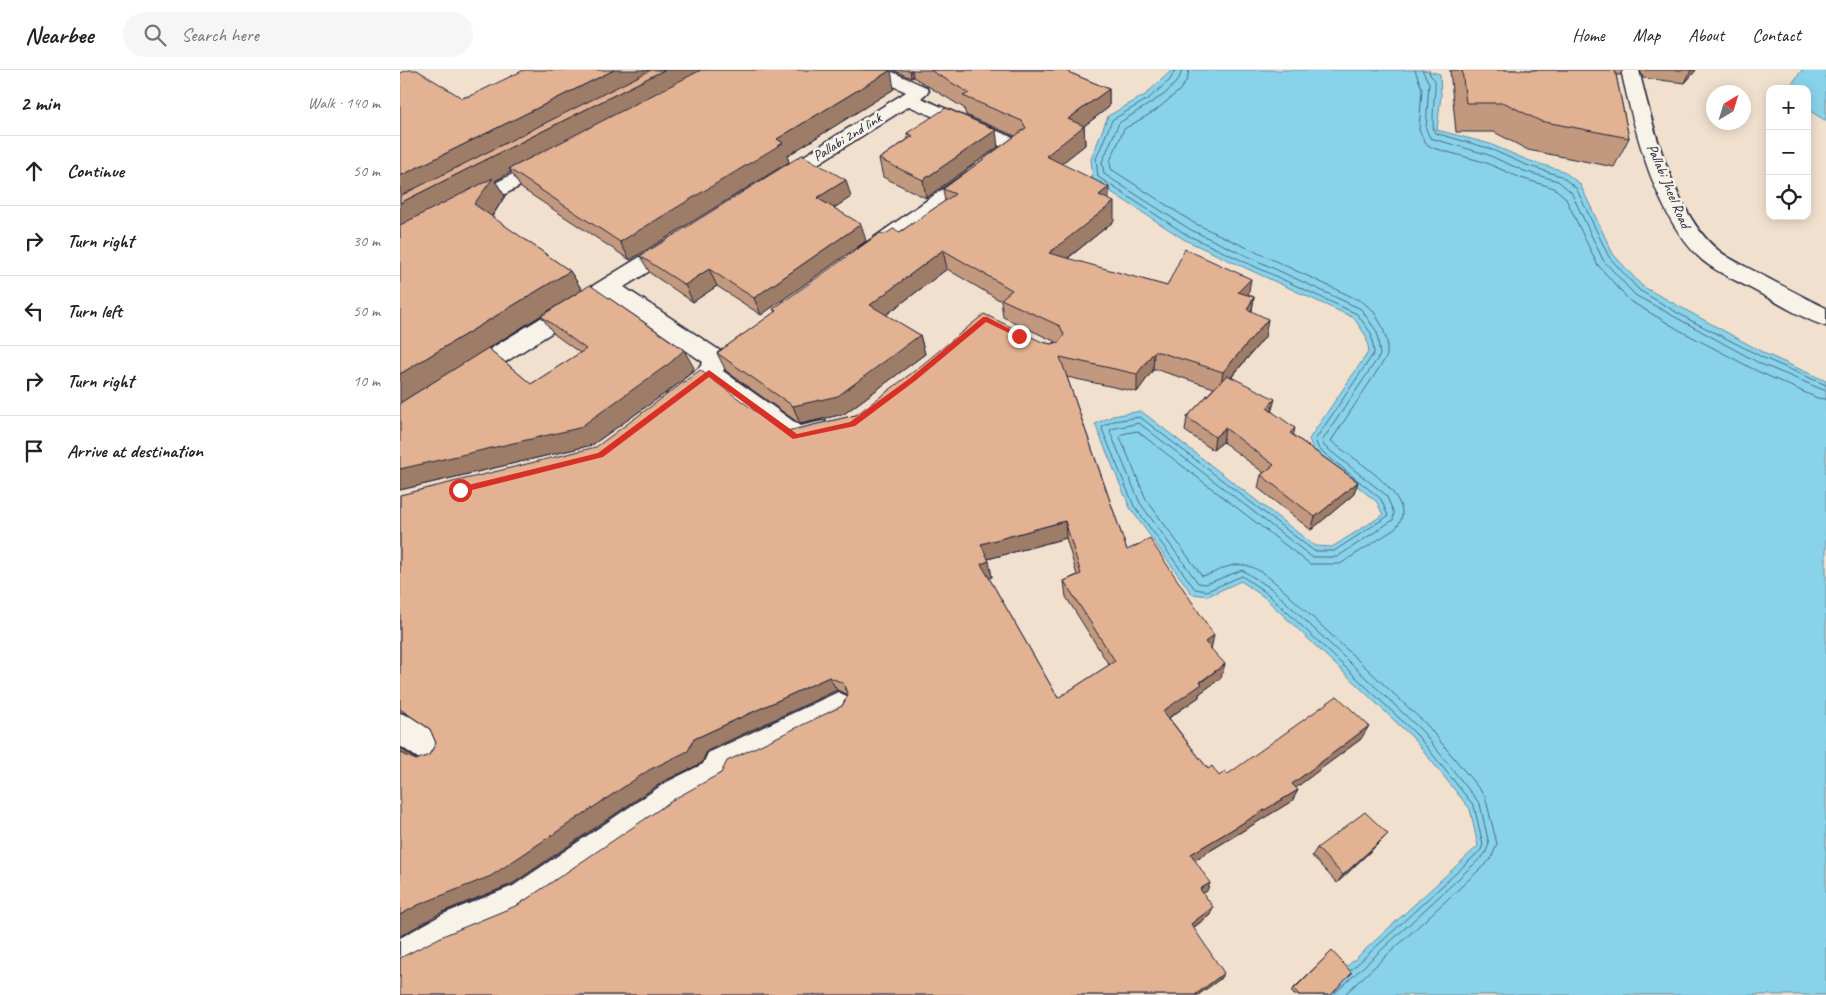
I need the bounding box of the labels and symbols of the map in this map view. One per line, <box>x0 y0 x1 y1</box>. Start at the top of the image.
north arrow <box>1706 85 1751 130</box>
street label: Pallabi 2nd link <box>809 108 886 166</box>
street label: Pallabi Jheel Road <box>1642 141 1696 233</box>
route end <box>1008 325 1031 348</box>
route start <box>449 479 472 502</box>

